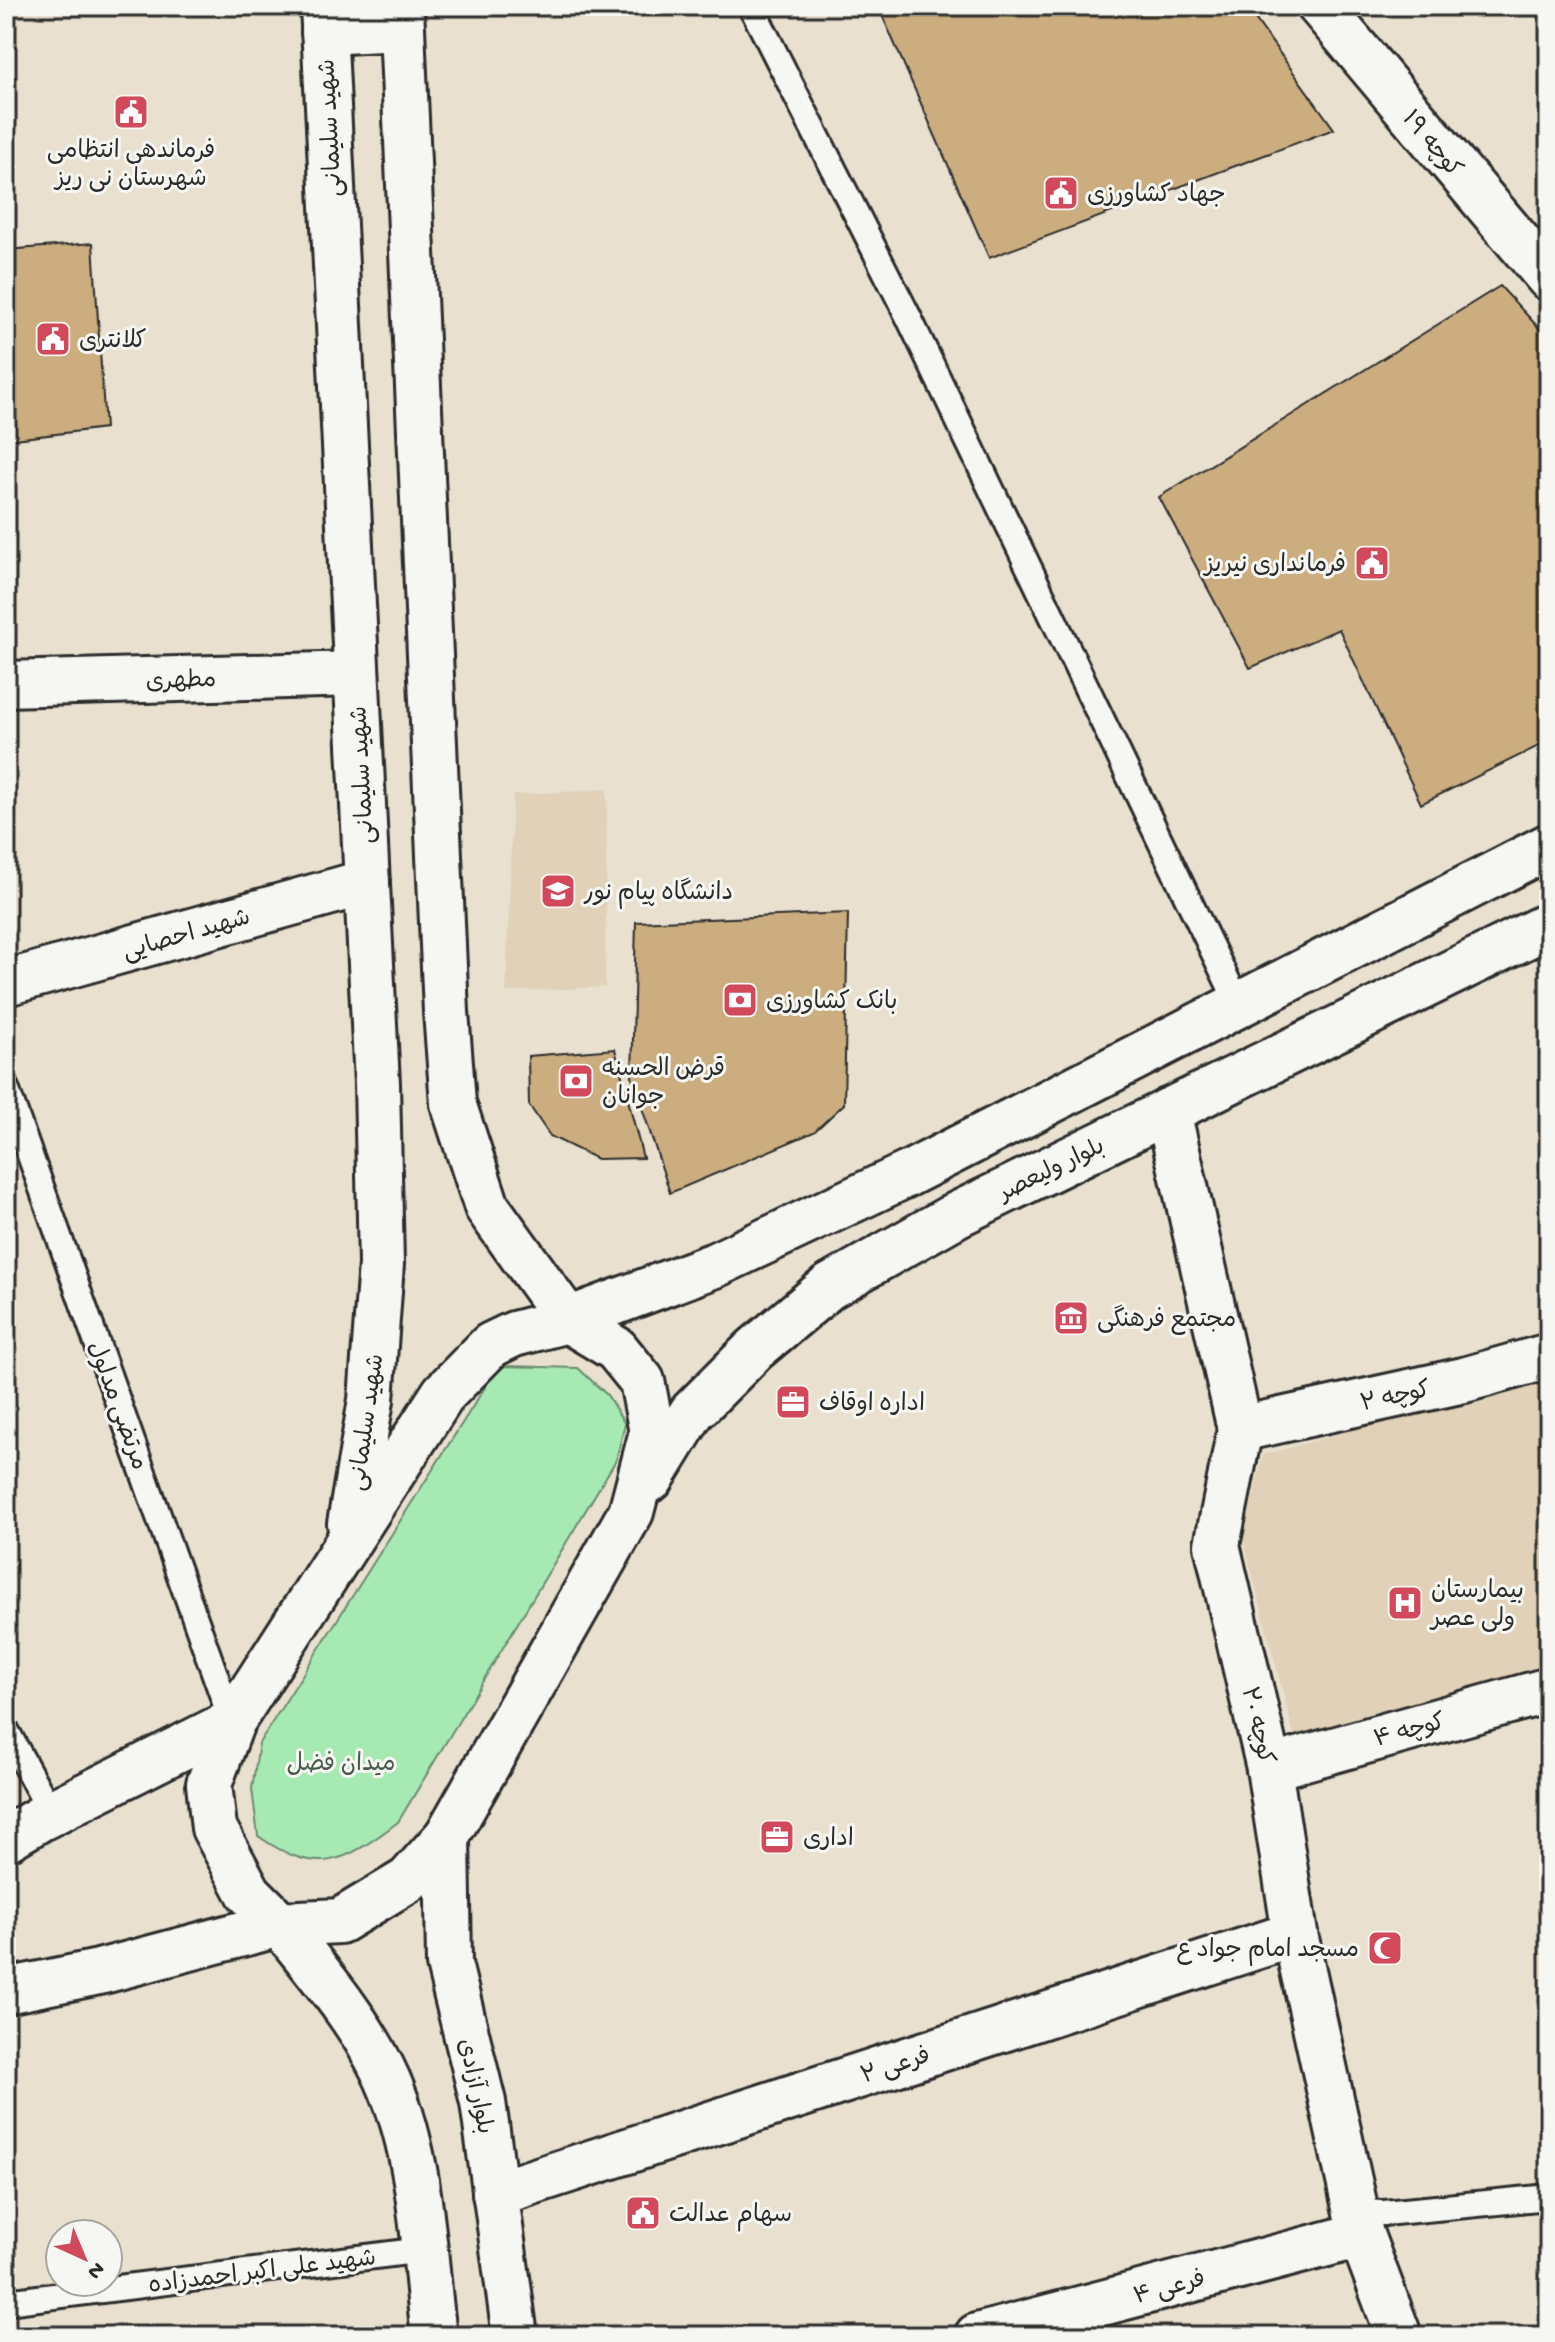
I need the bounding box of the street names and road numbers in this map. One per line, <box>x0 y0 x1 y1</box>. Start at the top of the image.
street label: شهید سلیمانی <box>314 58 351 198</box>
street label: کوچه ۱۹ <box>1394 106 1467 185</box>
street label: مطهری <box>145 667 217 698</box>
street label: شهید سلیمانی <box>346 705 383 845</box>
street label: شهید احصایی <box>120 904 254 968</box>
street label: بلوار ولیعصر <box>993 1133 1110 1210</box>
street label: مرتضی مدلول <box>79 1338 152 1474</box>
street label: شهید سلیمانی <box>344 1352 392 1493</box>
street label: کوچه ۲ <box>1358 1377 1433 1420</box>
street label: کوچه ۲۰ <box>1233 1684 1279 1767</box>
street label: کوچه ۴ <box>1371 1709 1449 1756</box>
street label: بلوار آزادی <box>449 2036 500 2137</box>
street label: فرعی ۲ <box>858 2042 935 2092</box>
street label: شهید علی اکبر احمدزاده <box>147 2245 378 2302</box>
street label: فرعی ۴ <box>1131 2266 1209 2313</box>

